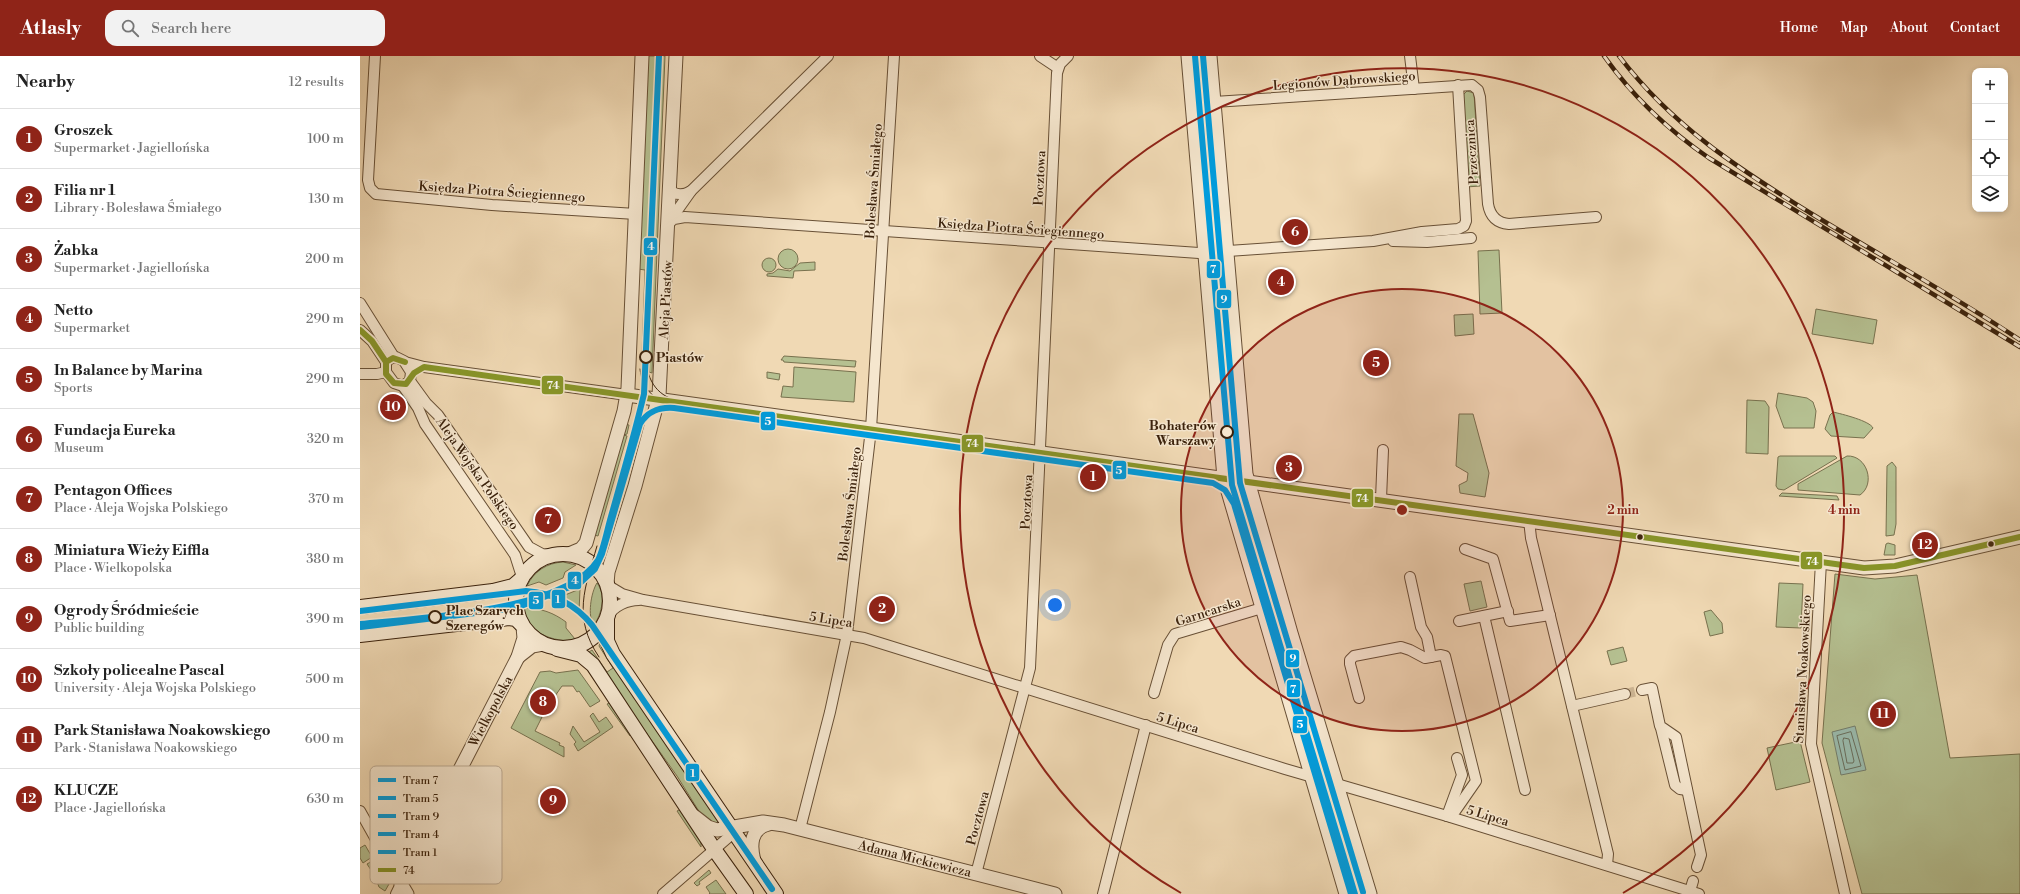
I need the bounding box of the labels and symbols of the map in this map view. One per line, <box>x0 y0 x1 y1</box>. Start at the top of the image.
street label: Legionów Dąbrowskiego <box>1272 68 1416 94</box>
street label: Przecznica <box>1462 118 1482 185</box>
street label: Bolesława Śmiałego <box>861 123 886 240</box>
street label: Pocztowa <box>1031 150 1049 206</box>
street label: Księdza Piotra Ściegiennego <box>418 177 586 206</box>
street label: Księdza Piotra Ściegiennego <box>937 214 1105 243</box>
pin: 6 <box>1282 217 1308 247</box>
line badge: 4 <box>643 237 658 256</box>
text: 4 <box>647 240 655 254</box>
street label: Aleja Piastów <box>656 259 676 341</box>
line badge: 7 <box>1206 260 1221 279</box>
text: 7 <box>1210 263 1217 277</box>
pin: 4 <box>1268 267 1294 297</box>
line badge: 9 <box>1216 289 1232 309</box>
text: 9 <box>1221 293 1228 307</box>
pin: 5 <box>1363 348 1389 378</box>
marker: Piastów <box>639 350 653 364</box>
place label: Piastów <box>656 350 704 366</box>
line badge: 74 <box>541 375 564 395</box>
text: 74 <box>546 379 560 393</box>
pin: 10 <box>380 392 406 422</box>
line badge: 5 <box>760 411 776 431</box>
street label: Aleja Wojska Polskiego <box>432 413 522 533</box>
text: 5 <box>765 415 772 429</box>
place label: Bohaterów Warszawy <box>1149 418 1217 449</box>
marker: Bohaterów Warszawy <box>1220 425 1234 439</box>
line badge: 74 <box>961 434 984 453</box>
text: 74 <box>965 437 979 451</box>
street label: Bolesława Śmiałego <box>834 446 865 563</box>
pin: 3 <box>1276 453 1302 483</box>
line badge: 5 <box>1112 460 1127 480</box>
pin: 1 <box>1080 462 1106 492</box>
text: 5 <box>1116 464 1123 478</box>
street label: Pocztowa <box>1018 474 1036 530</box>
line badge: 74 <box>1351 488 1374 508</box>
text: 74 <box>1355 492 1369 506</box>
centre of rings <box>1395 503 1409 517</box>
text: 2 min <box>1607 503 1639 518</box>
text: 4 min <box>1828 503 1861 518</box>
pin: 7 <box>535 505 561 535</box>
pin: 12 <box>1912 530 1938 560</box>
unlabelled marker <box>1635 532 1645 542</box>
unlabelled marker <box>1986 539 1996 549</box>
line badge: 74 <box>1800 551 1823 570</box>
text: 74 <box>1805 555 1819 569</box>
line badge: 4 <box>567 571 582 590</box>
text: 4 <box>571 574 579 588</box>
line badge: 1 <box>551 589 566 609</box>
line badge: 5 <box>528 591 544 610</box>
text: 1 <box>555 593 561 607</box>
text: 5 <box>533 594 540 608</box>
pin: 2 <box>869 594 895 624</box>
street label: Garncarska <box>1174 594 1243 630</box>
street label: Stanisława Noakowskiego <box>1791 594 1815 744</box>
your location <box>1045 595 1065 615</box>
place label: Plac Szarych Szeregów <box>446 603 524 634</box>
street label: 5 Lipca <box>808 609 854 631</box>
marker: Plac Szarych Szeregów <box>428 610 442 624</box>
line badge: 9 <box>1285 649 1300 668</box>
text: 9 <box>1290 652 1297 666</box>
street label: Wielkopolska <box>465 673 516 751</box>
line badge: 7 <box>1286 679 1301 698</box>
text: 7 <box>1290 683 1297 697</box>
pin: 8 <box>530 687 556 717</box>
pin: 11 <box>1870 699 1896 729</box>
street label: 5 Lipca <box>1155 709 1201 737</box>
line badge: 5 <box>1292 715 1308 734</box>
text: 5 <box>1297 718 1304 732</box>
line badge: 1 <box>685 763 700 782</box>
legend <box>370 766 502 884</box>
text: 1 <box>690 767 696 781</box>
text: Tram 7 <box>403 774 438 788</box>
pin: 9 <box>540 786 566 816</box>
street label: Pocztowa <box>963 789 993 847</box>
text: Tram 5 <box>403 792 439 806</box>
street label: 5 Lipca <box>1465 802 1511 830</box>
text: Tram 9 <box>403 810 439 824</box>
text: Tram 4 <box>403 828 439 842</box>
street label: Adama Mickiewicza <box>856 837 973 881</box>
text: Tram 1 <box>403 846 437 860</box>
text: 74 <box>403 864 415 878</box>

